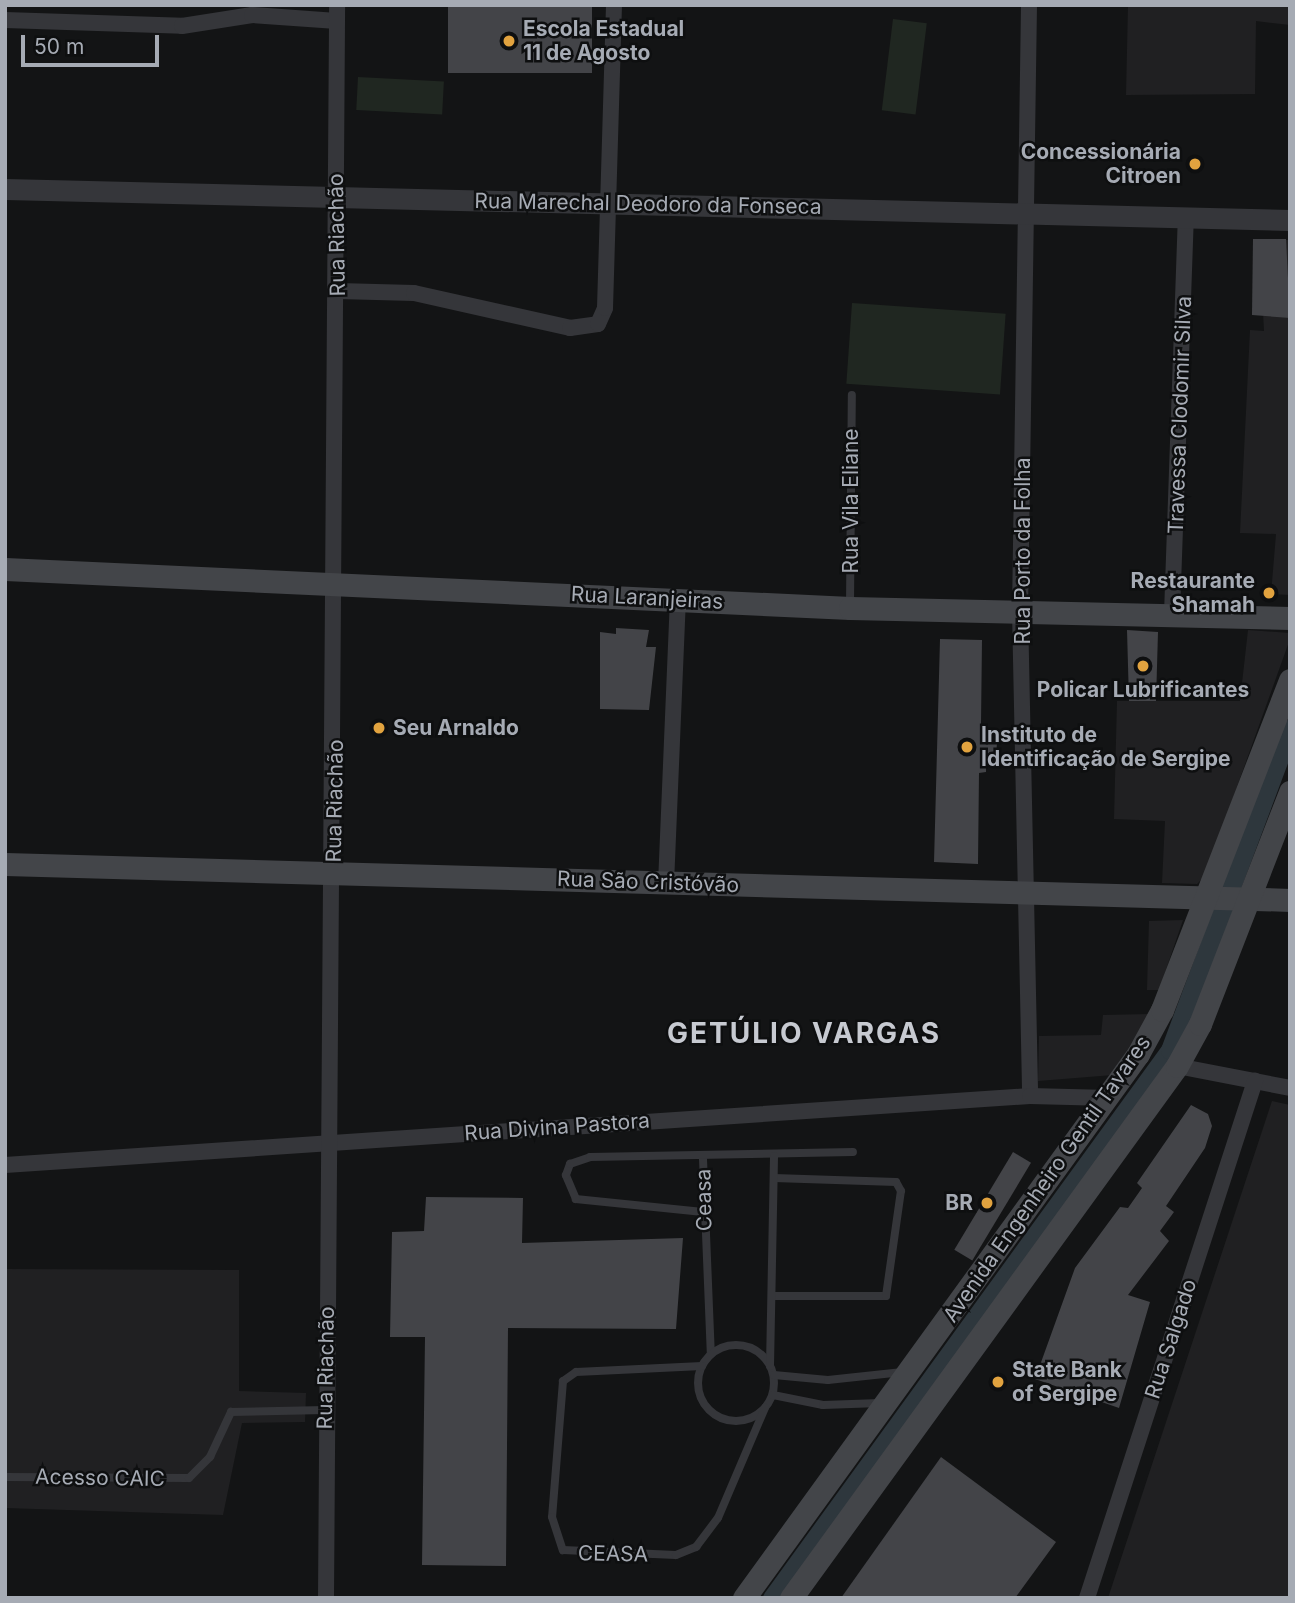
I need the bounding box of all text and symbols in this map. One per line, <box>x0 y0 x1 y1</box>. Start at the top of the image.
place label: Escola Estadual 11 de Agosto <box>523 16 684 66</box>
scale bar <box>24 21 163 65</box>
marker: Escola Estadual 11 de Agosto <box>501 33 517 49</box>
text: 50 m <box>34 34 84 59</box>
place label: Concessionária Citroen <box>1021 139 1181 189</box>
marker: Concessionária Citroen <box>1187 156 1203 172</box>
street label: Rua Riachão <box>323 173 351 297</box>
street label: Rua Marechal Deodoro da Fonseca <box>474 188 822 220</box>
street label: Travessa Clodomir Silva <box>1163 296 1197 534</box>
street label: Rua Vila Eliane <box>838 428 864 574</box>
street label: Rua Porto da Folha <box>1010 458 1036 644</box>
place label: Restaurante Shamah <box>1131 568 1255 618</box>
street label: Rua Laranjeiras <box>570 581 724 615</box>
marker: Restaurante Shamah <box>1261 585 1277 601</box>
marker: Policar Lubrificantes <box>1135 658 1151 674</box>
place label: Policar Lubrificantes <box>1037 677 1249 703</box>
place label: Seu Arnaldo <box>393 715 519 741</box>
marker: Seu Arnaldo <box>371 720 387 736</box>
place label: Instituto de Identificação de Sergipe <box>981 722 1230 772</box>
street label: Rua Riachão <box>321 739 349 863</box>
marker: Instituto de Identificação de Sergipe <box>959 739 975 755</box>
street label: Rua São Cristóvão <box>557 866 739 898</box>
district label: GETÚLIO VARGAS <box>669 1016 939 1050</box>
street label: Avenida Engenheiro Gentil Tavares <box>938 1031 1156 1327</box>
street label: Rua Divina Pastora <box>463 1108 651 1146</box>
street label: Ceasa <box>691 1169 717 1231</box>
place label: BR <box>945 1190 973 1216</box>
marker: BR <box>979 1195 995 1211</box>
street label: Rua Salgado <box>1140 1276 1202 1402</box>
street label: Rua Riachão <box>312 1306 340 1430</box>
place label: State Bank of Sergipe <box>1012 1357 1122 1407</box>
marker: State Bank of Sergipe <box>990 1374 1006 1390</box>
street label: Acesso CAIC <box>35 1464 165 1492</box>
street label: CEASA <box>578 1541 648 1567</box>

